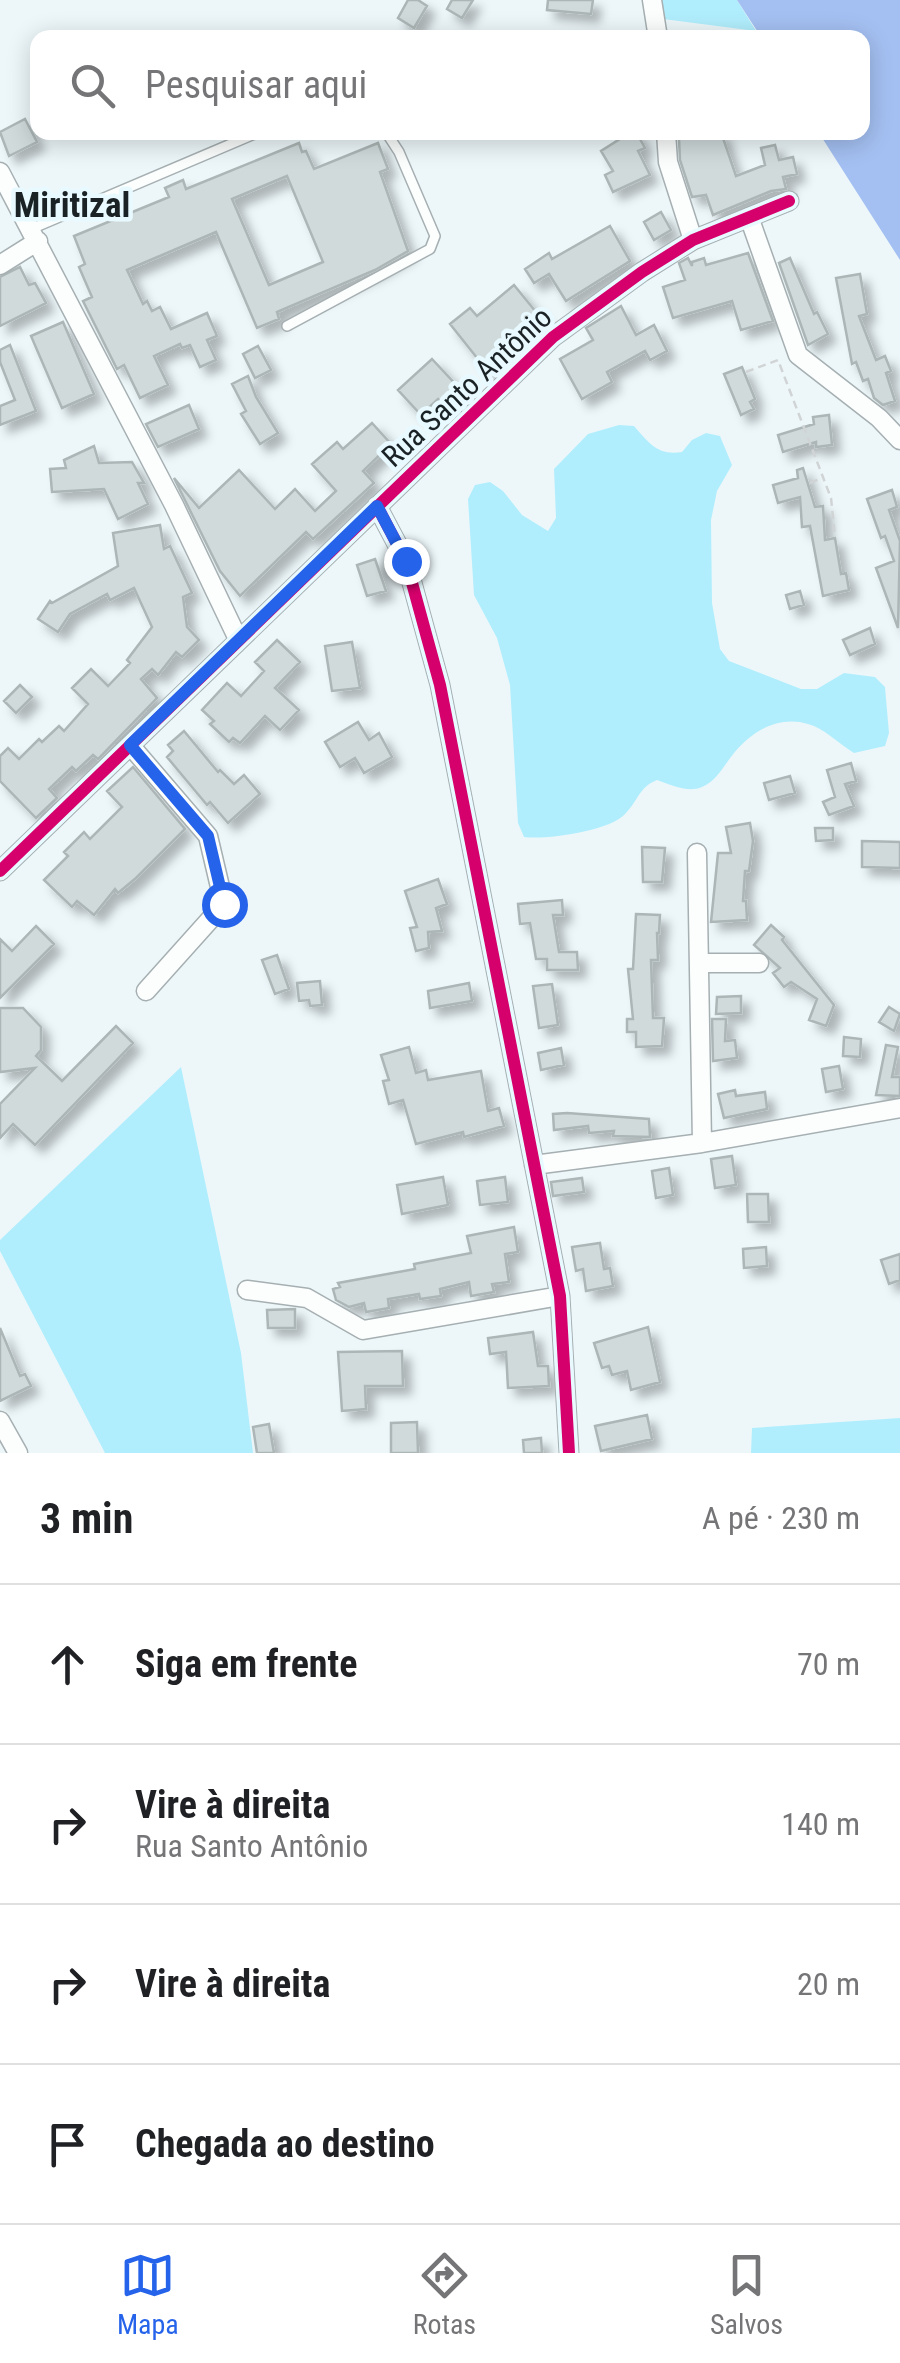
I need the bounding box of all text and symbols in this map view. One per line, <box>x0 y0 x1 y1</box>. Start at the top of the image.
search box <box>30 30 870 140</box>
icon: search <box>65 58 120 113</box>
text: Pesquisar aqui <box>145 63 367 107</box>
district label: Miritizal <box>14 185 130 226</box>
street label: Rua Santo Antônio <box>375 299 559 474</box>
route end <box>384 539 430 585</box>
route start <box>202 882 248 928</box>
text: 3 min <box>40 1494 133 1543</box>
text: A pé · 230 m <box>702 1499 860 1537</box>
icon: ahead <box>40 1637 95 1692</box>
text: Siga em frente <box>135 1642 357 1686</box>
text: 70 m <box>797 1645 860 1683</box>
text: Vire à direita <box>135 1783 330 1827</box>
icon: right <box>40 1797 95 1852</box>
text: 140 m <box>781 1805 860 1843</box>
text: Rua Santo Antônio <box>135 1827 368 1865</box>
icon: right <box>40 1957 95 2012</box>
text: Vire à direita <box>135 1962 330 2006</box>
text: 20 m <box>797 1965 860 2003</box>
icon: arrive <box>40 2117 95 2172</box>
text: Chegada ao destino <box>135 2122 435 2166</box>
tab: Mapa <box>117 2248 179 2341</box>
tab: Rotas <box>413 2248 476 2341</box>
tab: Salvos <box>710 2248 783 2341</box>

